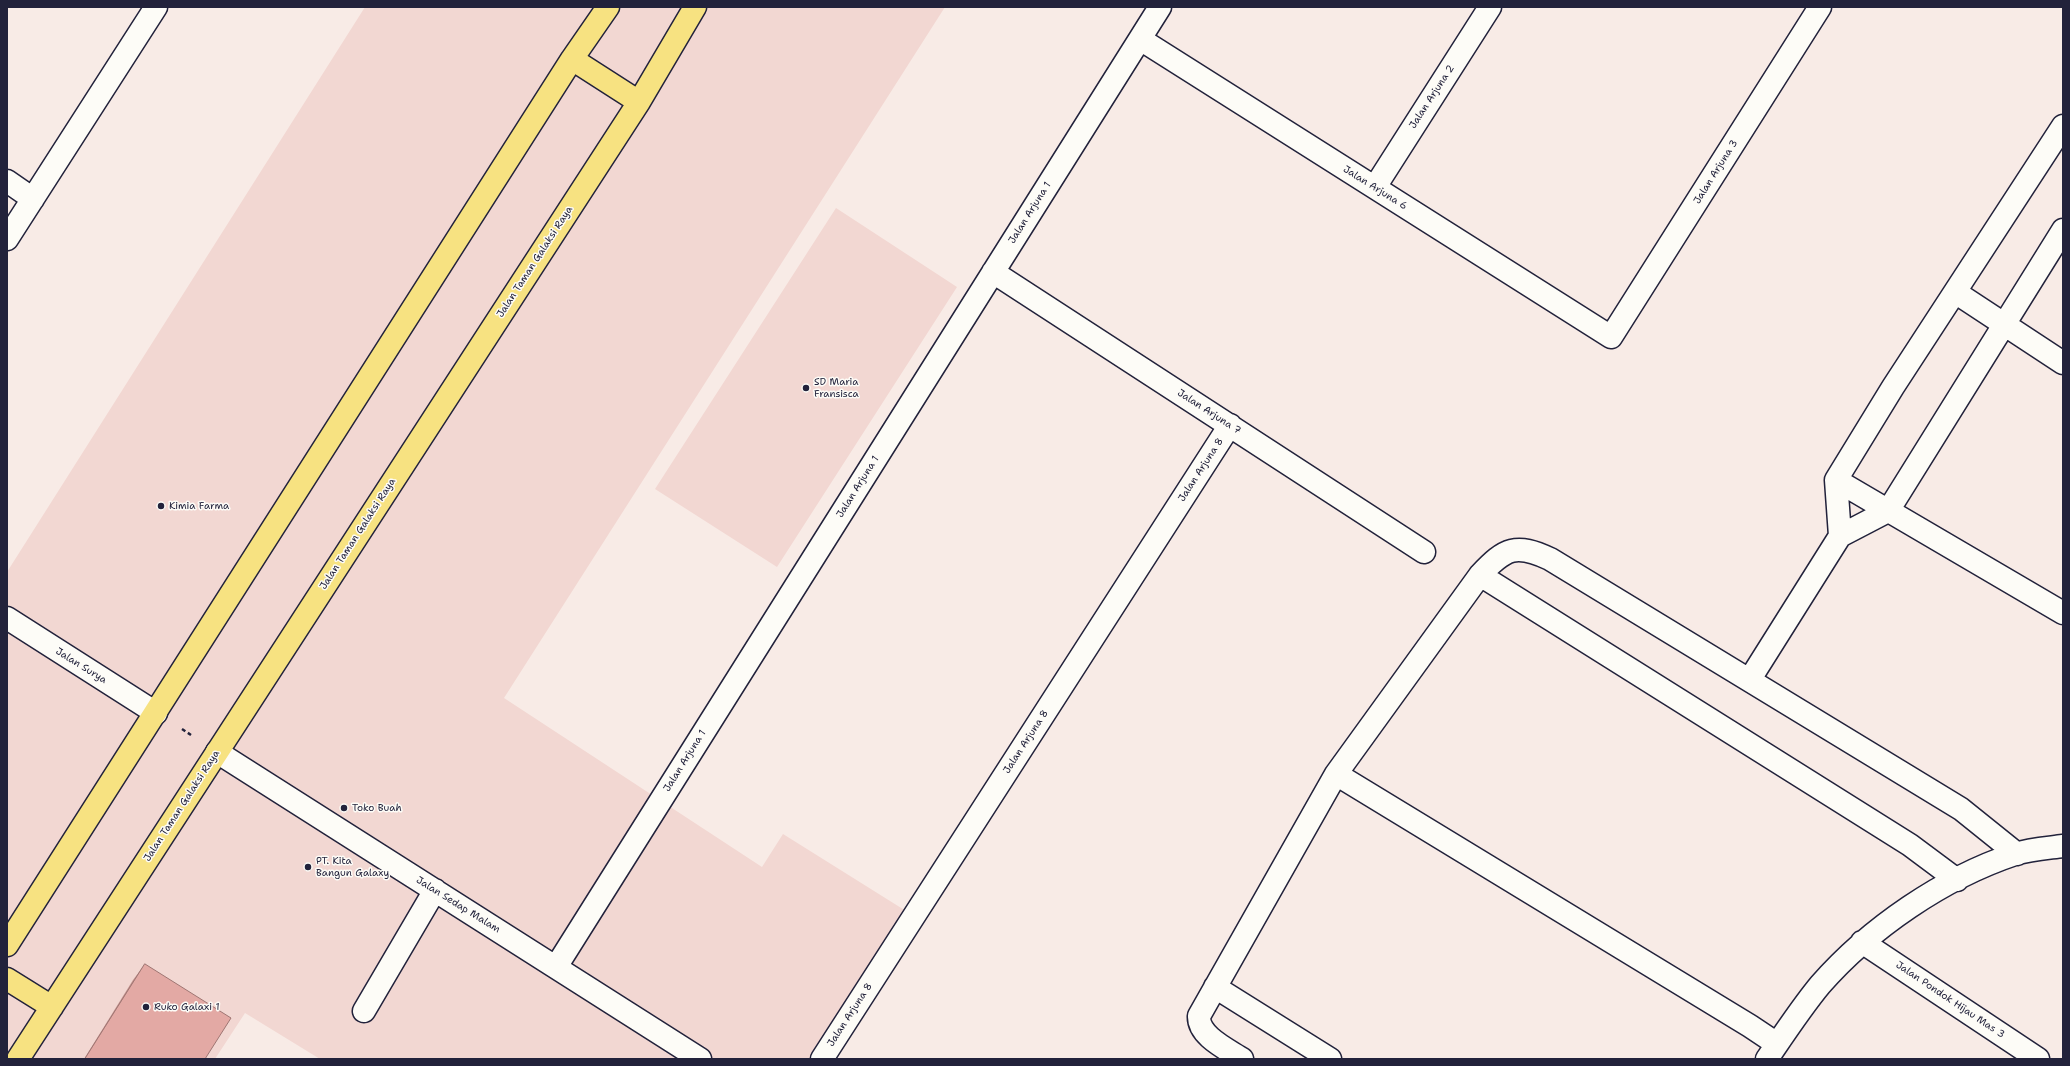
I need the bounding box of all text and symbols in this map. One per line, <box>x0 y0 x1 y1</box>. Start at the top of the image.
street label: Jalan Arjuna 2 <box>1407 63 1457 131</box>
street label: Jalan Arjuna 3 <box>1691 138 1741 206</box>
street label: Jalan Arjuna 6 <box>1341 163 1409 213</box>
street label: Jalan Arjuna 1 <box>1006 180 1054 246</box>
street label: Jalan Taman Galaksi Raya <box>494 204 576 320</box>
place label: SD Maria Fransisca <box>814 376 859 400</box>
marker: SD Maria Fransisca <box>801 383 811 393</box>
street label: Jalan Arjuna 7 <box>1175 387 1243 437</box>
street label: Jalan Arjuna 8 <box>1176 436 1226 504</box>
street label: Jalan Arjuna 1 <box>834 454 882 520</box>
street label: Jalan Taman Galaksi Raya <box>317 476 399 592</box>
place label: Kimia Farma <box>169 500 229 512</box>
marker: Kimia Farma <box>156 501 166 511</box>
street label: Jalan Surya <box>53 645 109 687</box>
street label: Jalan Arjuna 8 <box>1001 708 1051 776</box>
street label: Jalan Arjuna 1 <box>661 728 709 794</box>
street label: Jalan Taman Galaksi Raya <box>141 748 223 864</box>
place label: Toko Buah <box>352 802 402 814</box>
marker: Toko Buah <box>339 803 349 813</box>
place label: PT. Kita Bangun Galaxy <box>316 855 389 878</box>
marker: PT. Kita Bangun Galaxy <box>303 862 313 872</box>
street label: Jalan Sedap Malam <box>414 874 502 936</box>
street label: Jalan Pondok Hijau Mas 3 <box>1893 959 2007 1041</box>
street label: Jalan Arjuna 8 <box>825 981 875 1049</box>
place label: Ruko Galaxi 1 <box>154 1001 220 1013</box>
marker: Ruko Galaxi 1 <box>141 1002 151 1012</box>

